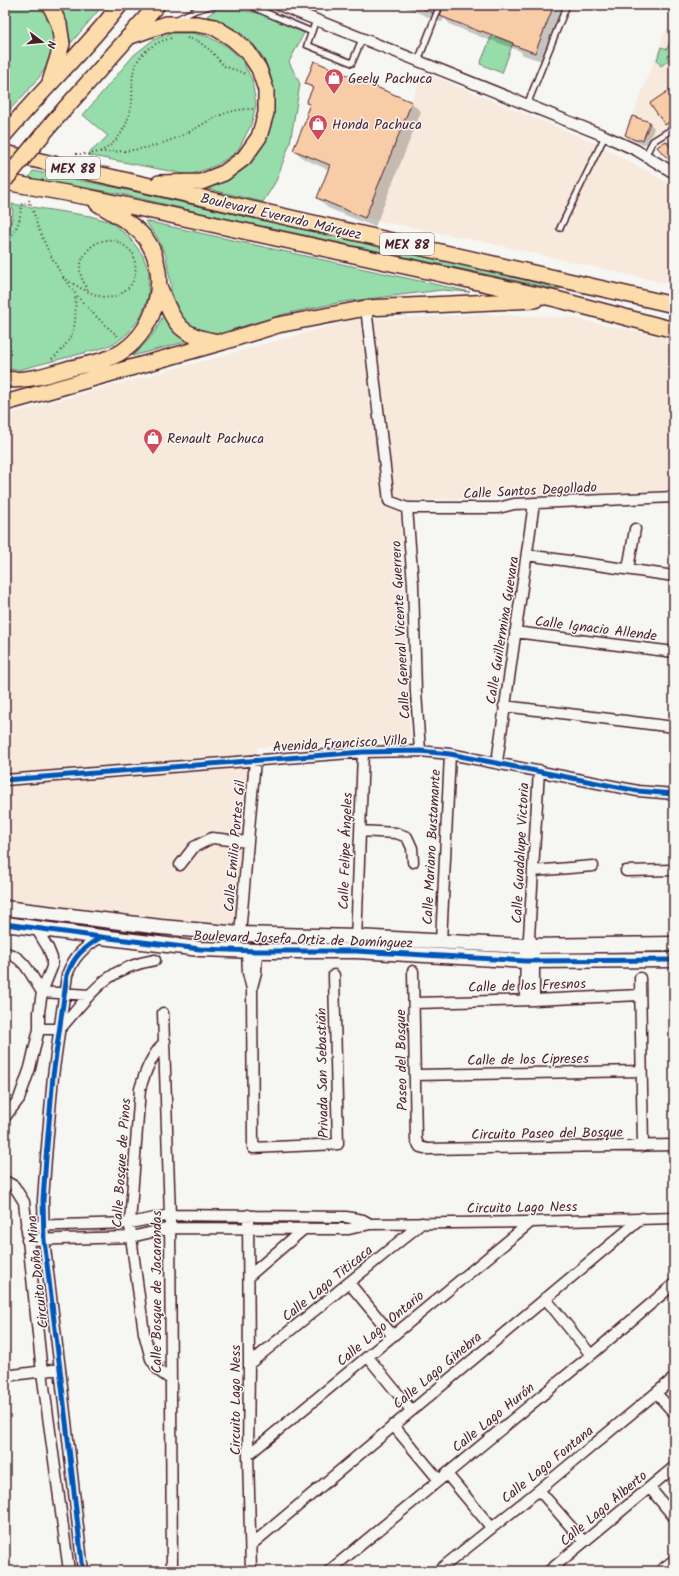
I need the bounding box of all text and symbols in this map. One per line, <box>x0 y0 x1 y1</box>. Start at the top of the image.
north arrow <box>22 22 62 62</box>
text: N <box>41 39 60 50</box>
shop icon: Geely Pachuca <box>323 67 345 95</box>
place label: Geely Pachuca <box>348 68 432 90</box>
shop icon: Honda Pachuca <box>307 113 329 141</box>
place label: Honda Pachuca <box>332 114 422 136</box>
road number: MEX 88 <box>46 157 100 179</box>
street label: Boulevard Everardo Márquez <box>198 188 364 246</box>
road number: MEX 88 <box>380 233 434 255</box>
shop icon: Renault Pachuca <box>142 427 164 455</box>
place label: Renault Pachuca <box>167 428 264 450</box>
street label: Calle Santos Degollado <box>463 477 597 505</box>
street label: Calle General Vicente Guerrero <box>385 540 417 720</box>
street label: Calle Guillermina Guevara <box>480 555 526 706</box>
street label: Calle Ignacio Allende <box>534 611 659 647</box>
street label: Avenida Francisco Villa <box>272 729 408 759</box>
street label: Calle Mariano Bustamante <box>417 768 447 925</box>
street label: Calle Emilio Portes Gil <box>218 779 252 913</box>
street label: Calle Guadalupe Victoria <box>506 782 536 924</box>
street label: Calle Felipe Ángeles <box>333 792 359 910</box>
street label: Boulevard Josefa Ortiz de Domínguez <box>193 925 413 955</box>
street label: Calle de los Fresnos <box>468 973 586 999</box>
street label: Privada San Sebastián <box>311 1007 335 1139</box>
street label: Paseo del Bosque <box>390 1008 414 1111</box>
street label: Calle de los Cipreses <box>467 1048 589 1072</box>
street label: Calle Bosque de Pinos <box>106 1098 138 1229</box>
street label: Circuito Paseo del Bosque <box>471 1122 624 1146</box>
street label: Circuito Lago Ness <box>467 1196 578 1220</box>
street label: Calle Bosque de Jacarandas <box>146 1210 168 1374</box>
street label: Circuito Doña Mina <box>21 1214 55 1329</box>
street label: Calle Lago Titicaca <box>277 1240 378 1327</box>
street label: Calle Lago Ontario <box>332 1285 429 1372</box>
street label: Calle Lago Ginebra <box>388 1327 487 1415</box>
street label: Circuito Lago Ness <box>225 1345 247 1455</box>
street label: Calle Lago Hurón <box>447 1377 540 1458</box>
street label: Calle Lago Fontana <box>497 1420 599 1509</box>
street label: Calle Lago Alberto <box>555 1465 652 1552</box>

